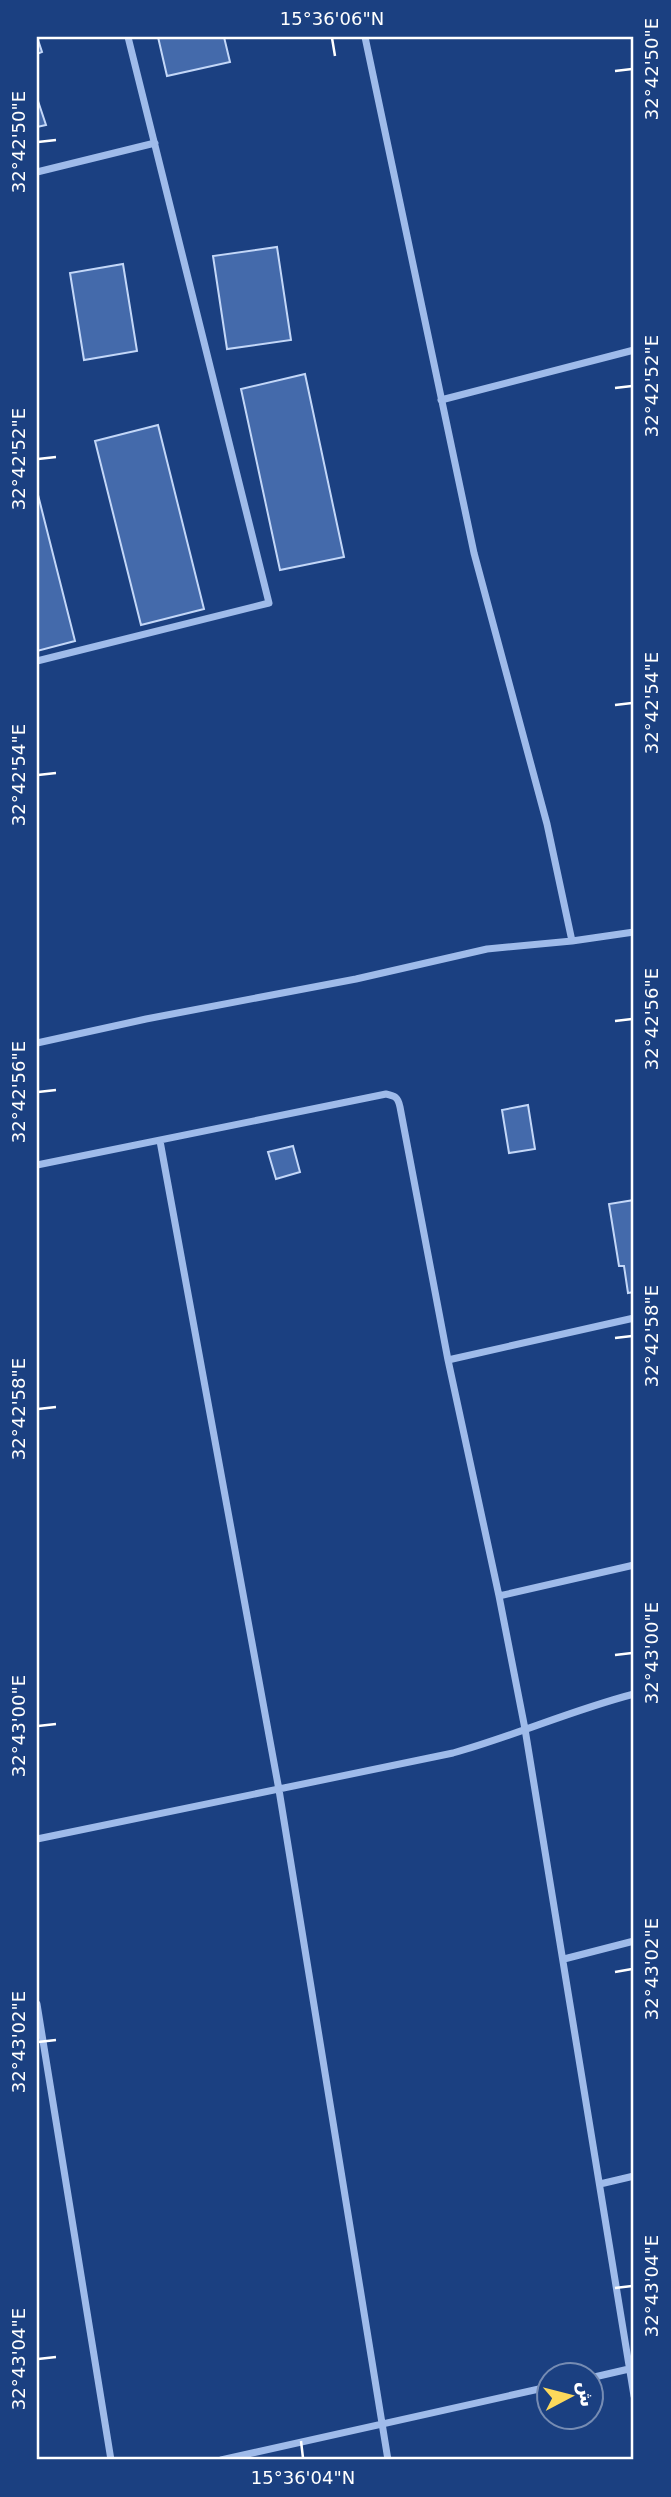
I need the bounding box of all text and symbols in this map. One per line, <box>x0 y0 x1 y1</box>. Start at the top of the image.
text: 15°36'06"N <box>280 8 384 29</box>
text: 32°42'50"E <box>641 18 662 120</box>
text: 32°42'50"E <box>8 91 29 193</box>
text: 32°42'52"E <box>641 335 662 437</box>
text: 32°42'52"E <box>8 408 29 510</box>
text: 32°42'54"E <box>641 652 662 754</box>
text: 32°42'54"E <box>8 724 29 826</box>
text: 32°42'56"E <box>641 968 662 1070</box>
text: 32°42'56"E <box>8 1041 29 1143</box>
text: 32°42'58"E <box>641 1285 662 1387</box>
text: 32°42'58"E <box>8 1358 29 1460</box>
text: 32°43'00"E <box>641 1602 662 1704</box>
text: 32°43'00"E <box>8 1675 29 1777</box>
text: 32°43'02"E <box>641 1918 662 2020</box>
text: 32°43'02"E <box>8 1991 29 2093</box>
text: 32°43'04"E <box>641 2235 662 2337</box>
text: 32°43'04"E <box>8 2308 29 2410</box>
north arrow <box>534 2360 604 2430</box>
text: ش <box>573 2380 599 2408</box>
text: 15°36'04"N <box>251 2467 355 2488</box>

